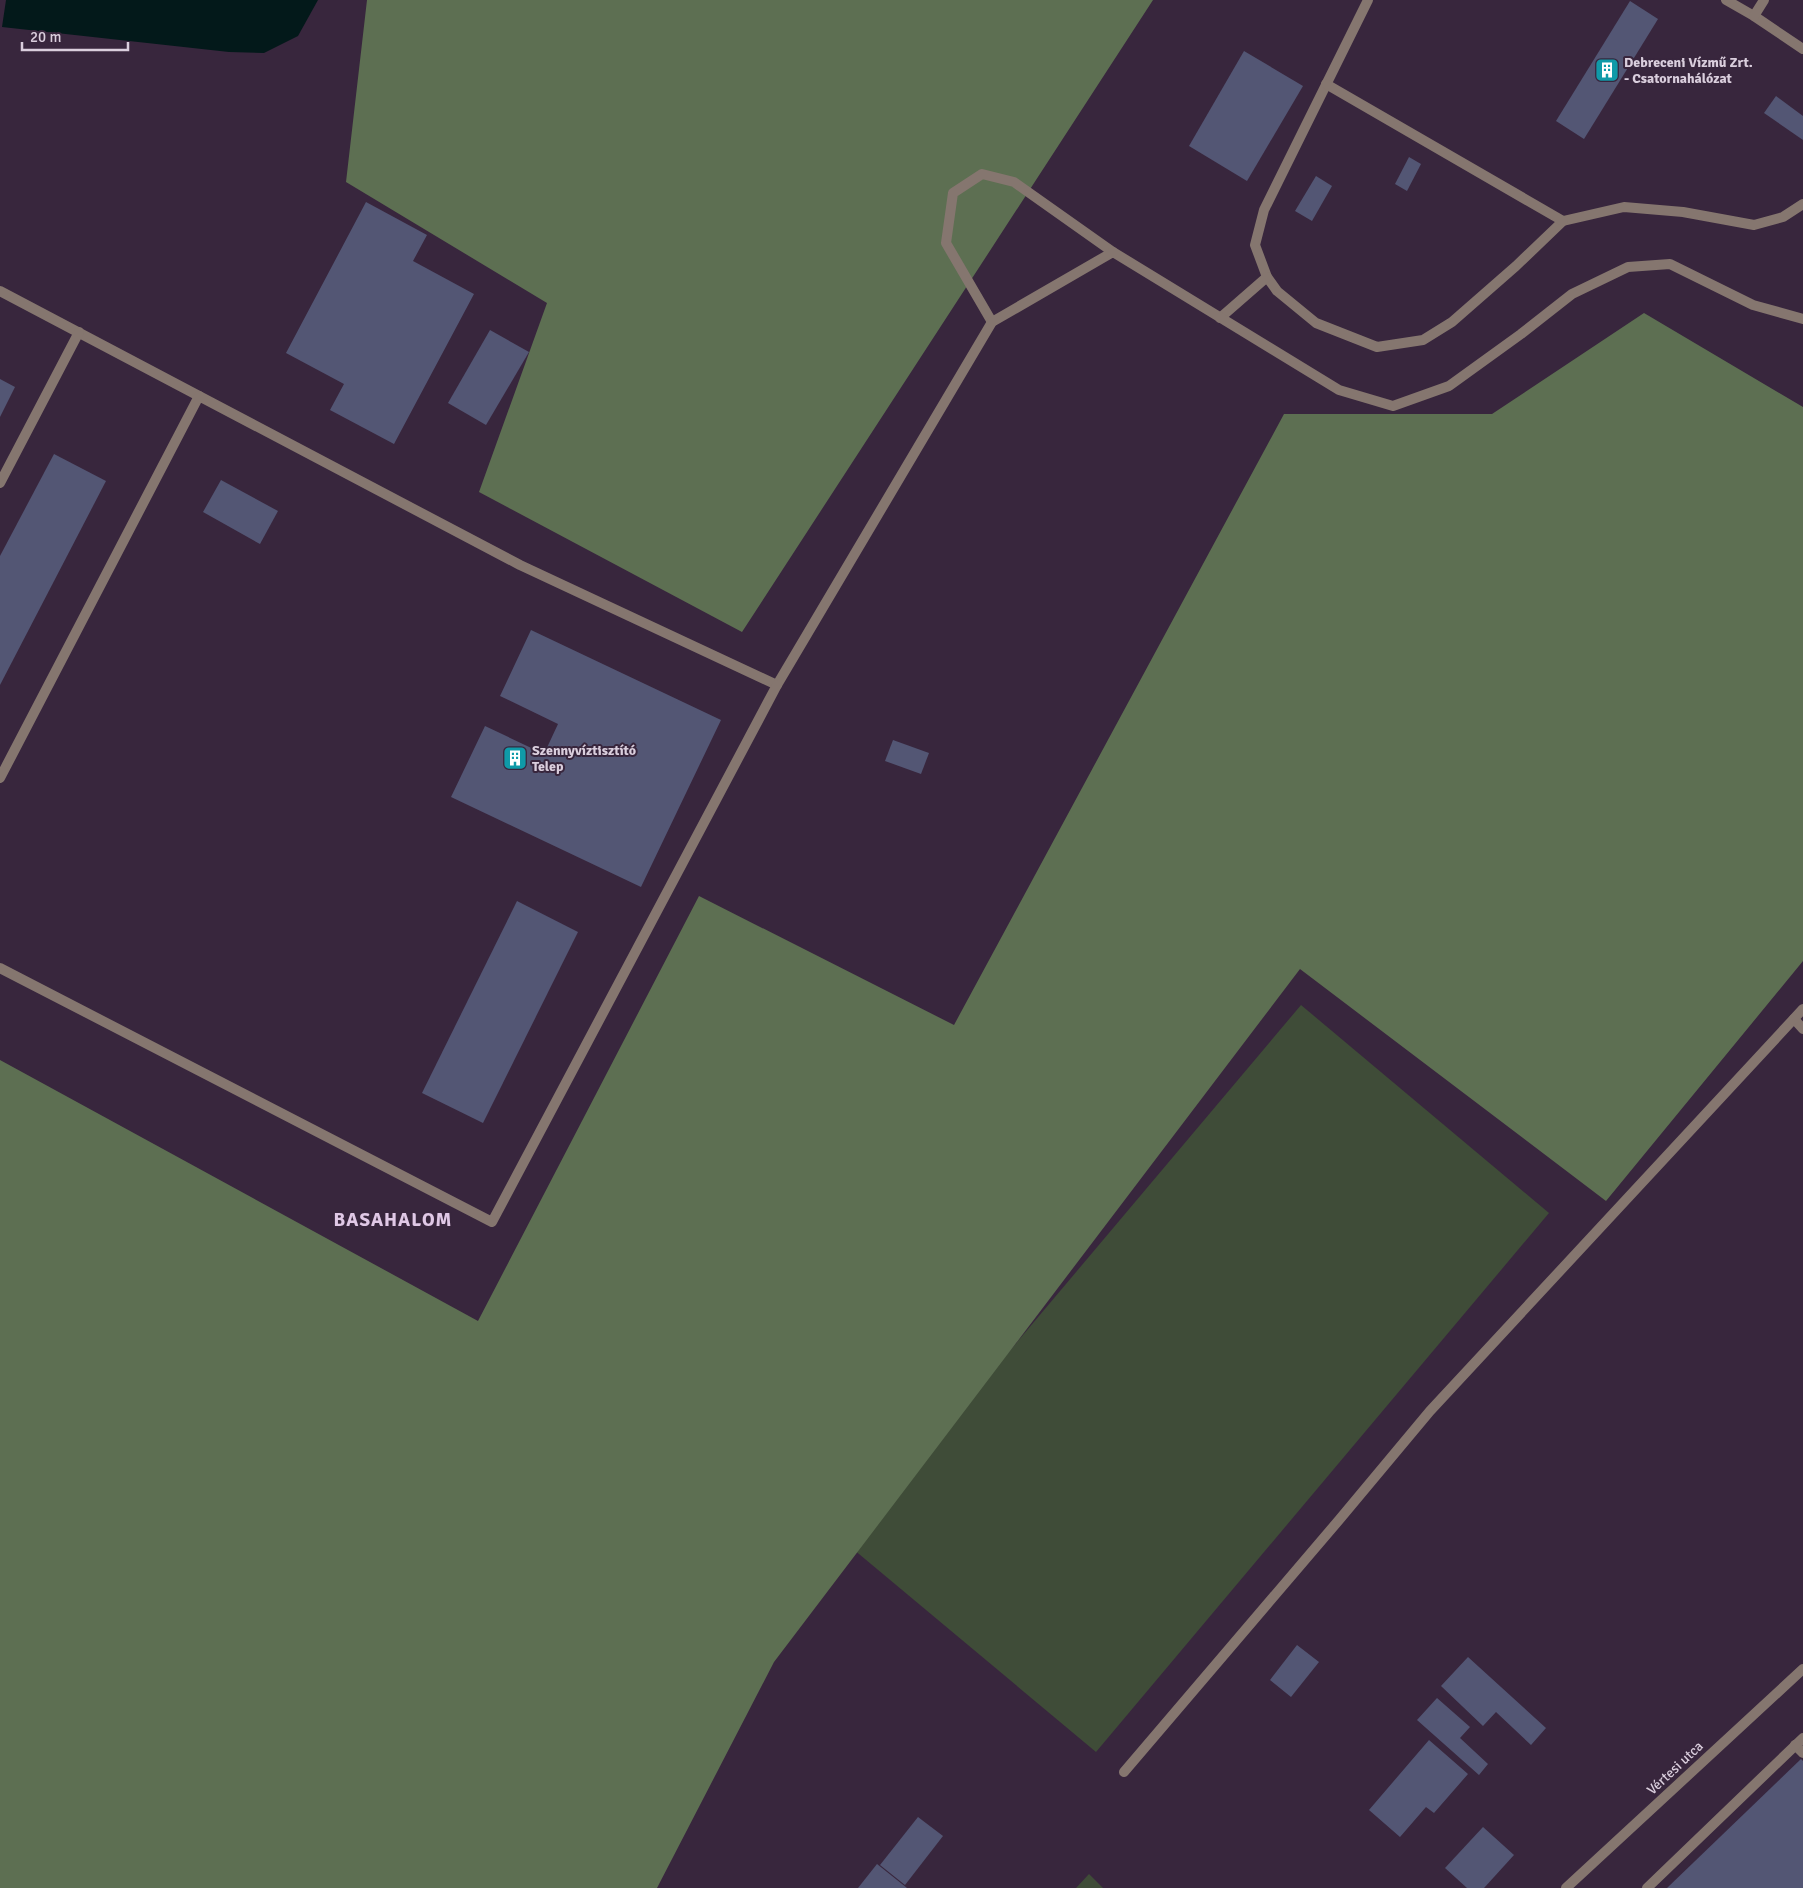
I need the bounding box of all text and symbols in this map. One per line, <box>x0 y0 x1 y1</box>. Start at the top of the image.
scale bar <box>22 20 129 52</box>
text: 20 m <box>30 28 61 46</box>
place label: Debreceni Vízmű Zrt. - Csatornahálózat <box>1624 54 1753 87</box>
building icon: Debreceni Vízmű Zrt. - Csatornahálózat <box>1594 57 1620 83</box>
place label: Szennyvíztisztító Telep <box>532 742 636 775</box>
building icon: Szennyvíztisztító Telep <box>502 745 528 771</box>
district label: BASAHALOM <box>334 1208 452 1232</box>
street label: Vértesi utca <box>1643 1738 1707 1798</box>

